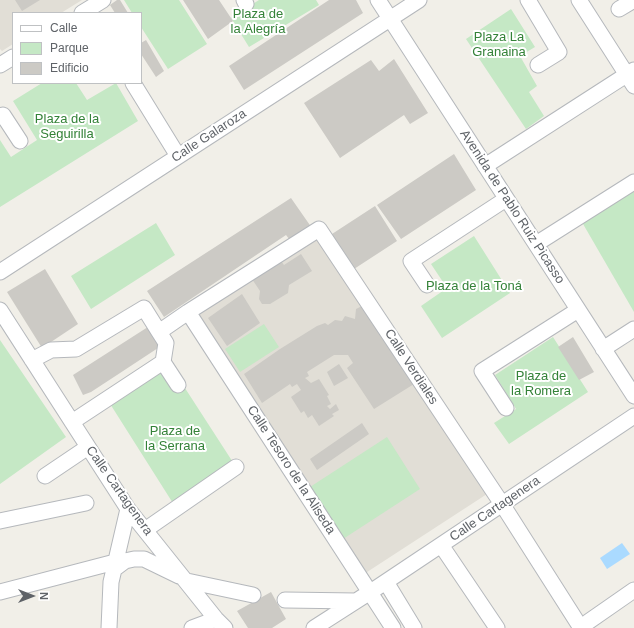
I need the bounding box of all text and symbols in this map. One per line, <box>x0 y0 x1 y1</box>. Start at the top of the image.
park label: Plaza de la Alegría <box>231 6 285 37</box>
legend <box>12 12 142 84</box>
text: Calle <box>50 21 77 35</box>
park label: Plaza La Granaina <box>472 29 526 60</box>
text: Parque <box>50 41 89 55</box>
text: Edificio <box>50 61 89 75</box>
street label: Calle Galaroza <box>169 106 249 166</box>
park label: Plaza de la Seguirilla <box>35 111 99 142</box>
street label: Avenida de Pablo Ruiz Picasso <box>456 127 568 287</box>
park label: Plaza de la Toná <box>426 278 522 294</box>
street label: Calle Verdiales <box>381 326 441 408</box>
park label: Plaza de la Romera <box>511 368 571 399</box>
street label: Calle Tesoro de la Aliseda <box>244 403 338 537</box>
park label: Plaza de la Serrana <box>145 423 205 454</box>
street label: Calle Cartagenera <box>82 443 156 539</box>
street label: Calle Cartagenera <box>447 473 543 545</box>
north arrow <box>12 576 52 616</box>
text: N <box>38 592 50 600</box>

